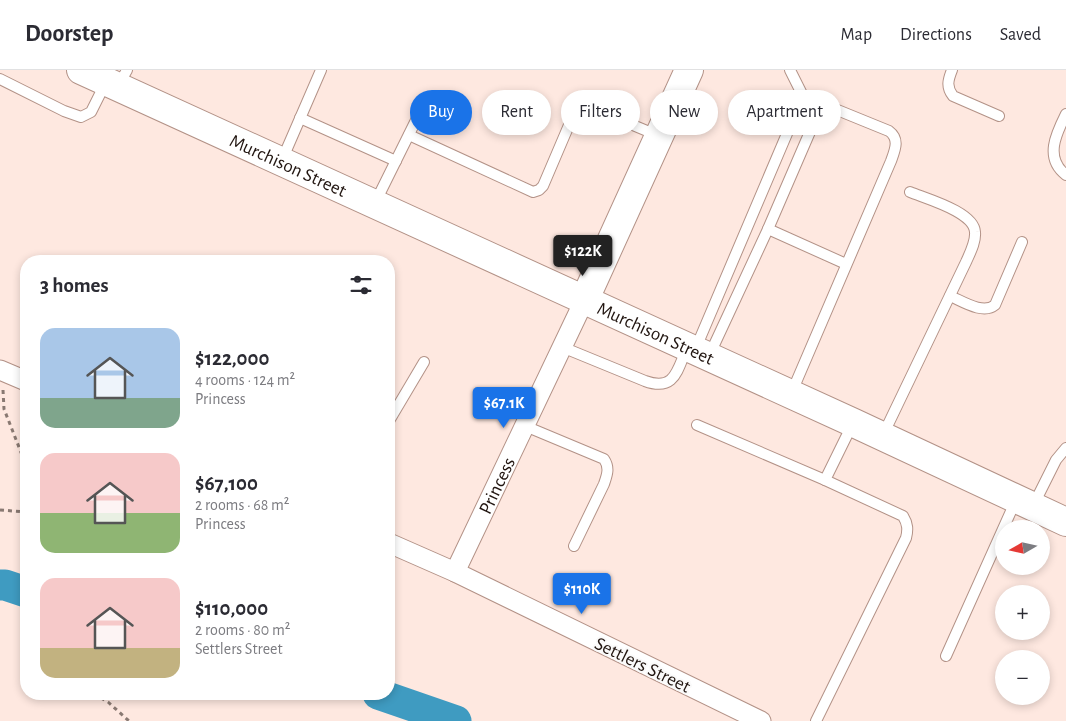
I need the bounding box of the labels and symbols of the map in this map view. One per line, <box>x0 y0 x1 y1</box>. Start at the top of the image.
street label: Murchison Street <box>227 131 349 201</box>
pin: $122K <box>548 234 618 277</box>
street label: Murchison Street <box>594 299 717 369</box>
pin: $67.1K <box>463 386 545 429</box>
street label: Princess <box>476 455 519 517</box>
north arrow <box>995 520 1050 575</box>
pin: $110K <box>547 572 617 615</box>
street label: Settlers Street <box>591 634 693 697</box>

